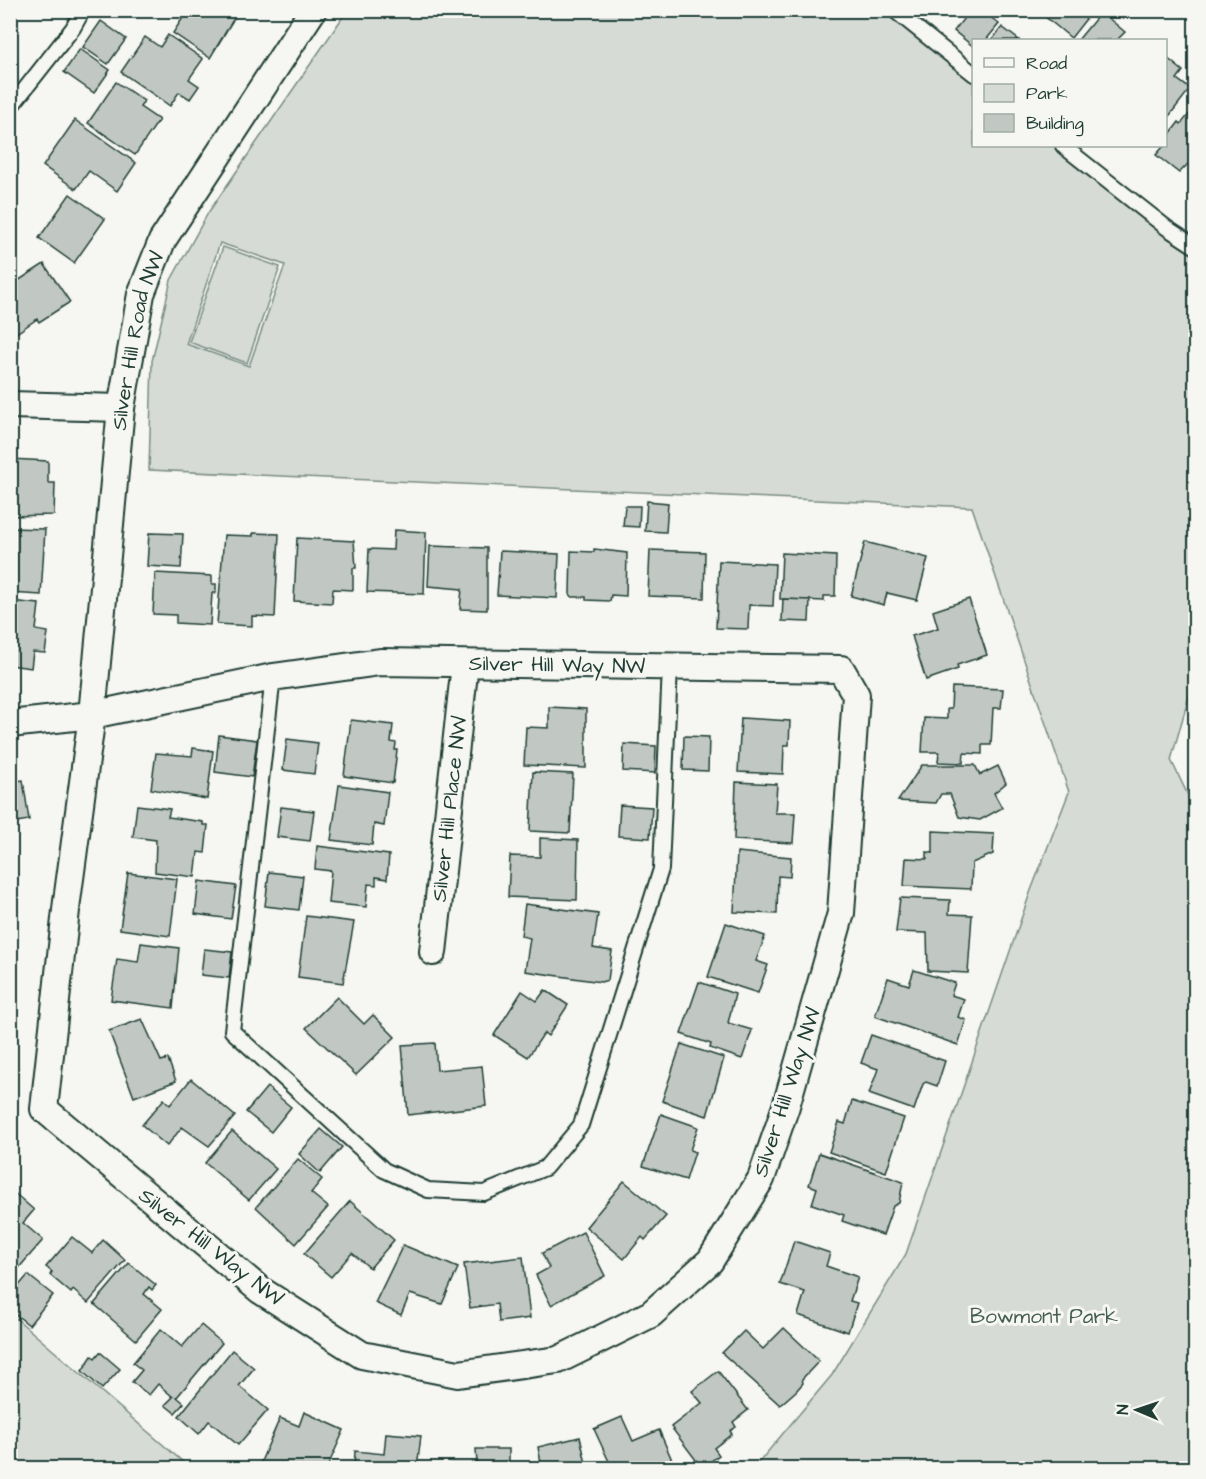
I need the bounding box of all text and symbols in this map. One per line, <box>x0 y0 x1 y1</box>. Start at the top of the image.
legend <box>972 39 1167 147</box>
text: Road <box>1026 51 1067 76</box>
text: Park <box>1026 81 1068 106</box>
text: Building <box>1026 111 1084 137</box>
street label: Silver Hill Road NW <box>104 247 171 432</box>
street label: Silver Hill Way NW <box>469 649 646 683</box>
street label: Silver Hill Place NW <box>424 714 474 903</box>
street label: Silver Hill Way NW <box>746 1003 830 1181</box>
street label: Silver Hill Way NW <box>131 1181 290 1314</box>
park label: Bowmont Park <box>970 1302 1118 1331</box>
north arrow <box>1107 1380 1167 1440</box>
text: N <box>1112 1404 1134 1415</box>

